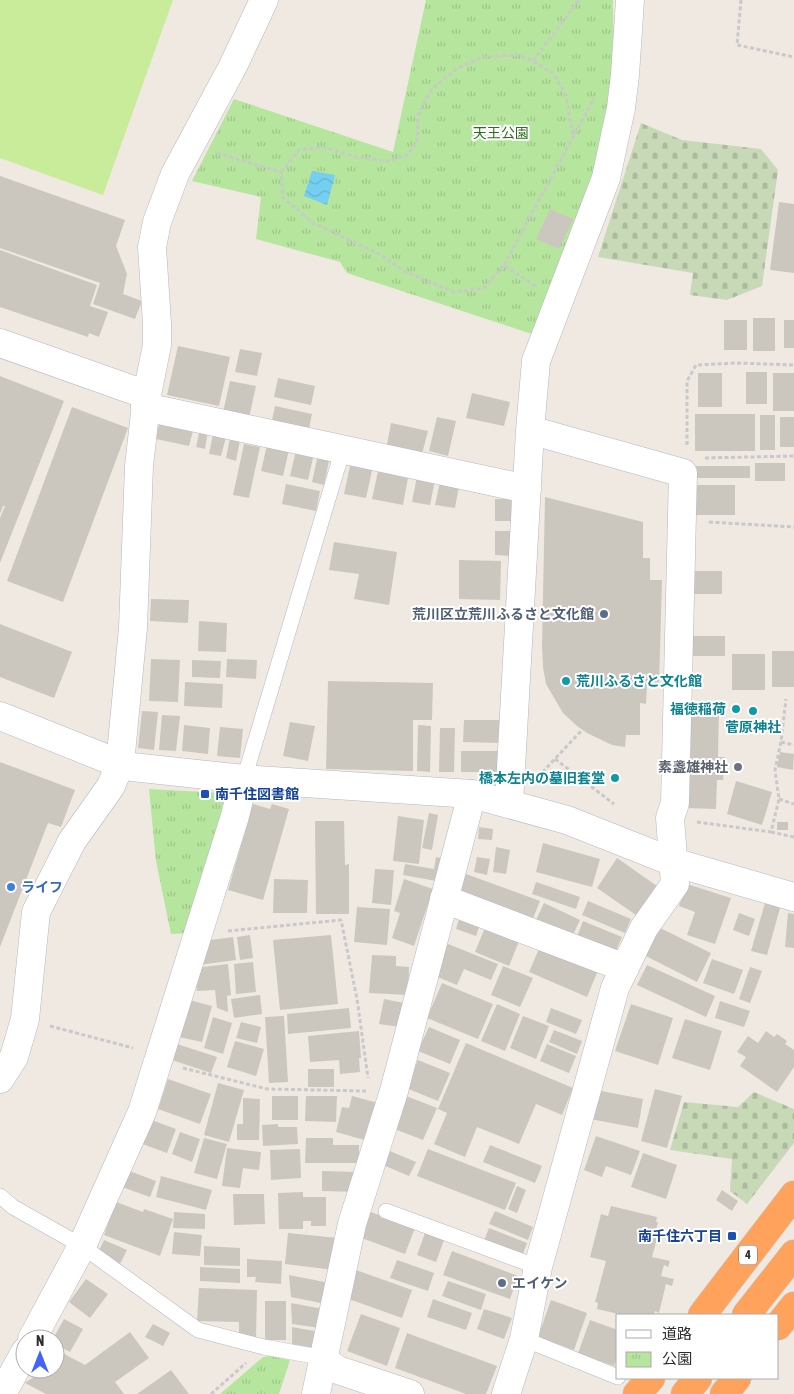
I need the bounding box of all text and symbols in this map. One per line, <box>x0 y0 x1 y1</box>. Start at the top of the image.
park label: 天王公園 <box>473 125 529 141</box>
place label: 荒川区立荒川ふるさと文化館 <box>412 606 594 622</box>
marker: 荒川区立荒川ふるさと文化館 <box>598 608 610 620</box>
place label: 荒川ふるさと文化館 <box>576 673 702 689</box>
marker: 荒川ふるさと文化館 <box>560 675 572 687</box>
place label: 福徳稲荷 <box>670 701 726 717</box>
marker: 福徳稲荷 <box>730 703 742 715</box>
marker: 菅原神社 <box>747 705 759 717</box>
place label: 菅原神社 <box>725 719 781 735</box>
place label: 素盞雄神社 <box>658 759 728 775</box>
marker: 素盞雄神社 <box>732 761 744 773</box>
place label: 橋本左内の墓旧套堂 <box>479 770 605 786</box>
marker: 橋本左内の墓旧套堂 <box>609 772 621 784</box>
place label: 南千住図書館 <box>215 786 299 802</box>
marker: 南千住図書館 <box>199 788 211 800</box>
place label: ライフ <box>21 879 63 895</box>
marker: ライフ <box>5 881 17 893</box>
place label: 南千住六丁目 <box>638 1228 722 1244</box>
marker: 南千住六丁目 <box>726 1230 738 1242</box>
road number: 4 <box>739 1246 757 1264</box>
place label: エイケン <box>512 1275 568 1291</box>
marker: エイケン <box>496 1277 508 1289</box>
legend <box>616 1314 779 1379</box>
text: 道路 <box>662 1325 692 1342</box>
north arrow <box>15 1329 65 1379</box>
text: N <box>36 1333 44 1349</box>
text: 公園 <box>662 1350 692 1367</box>

